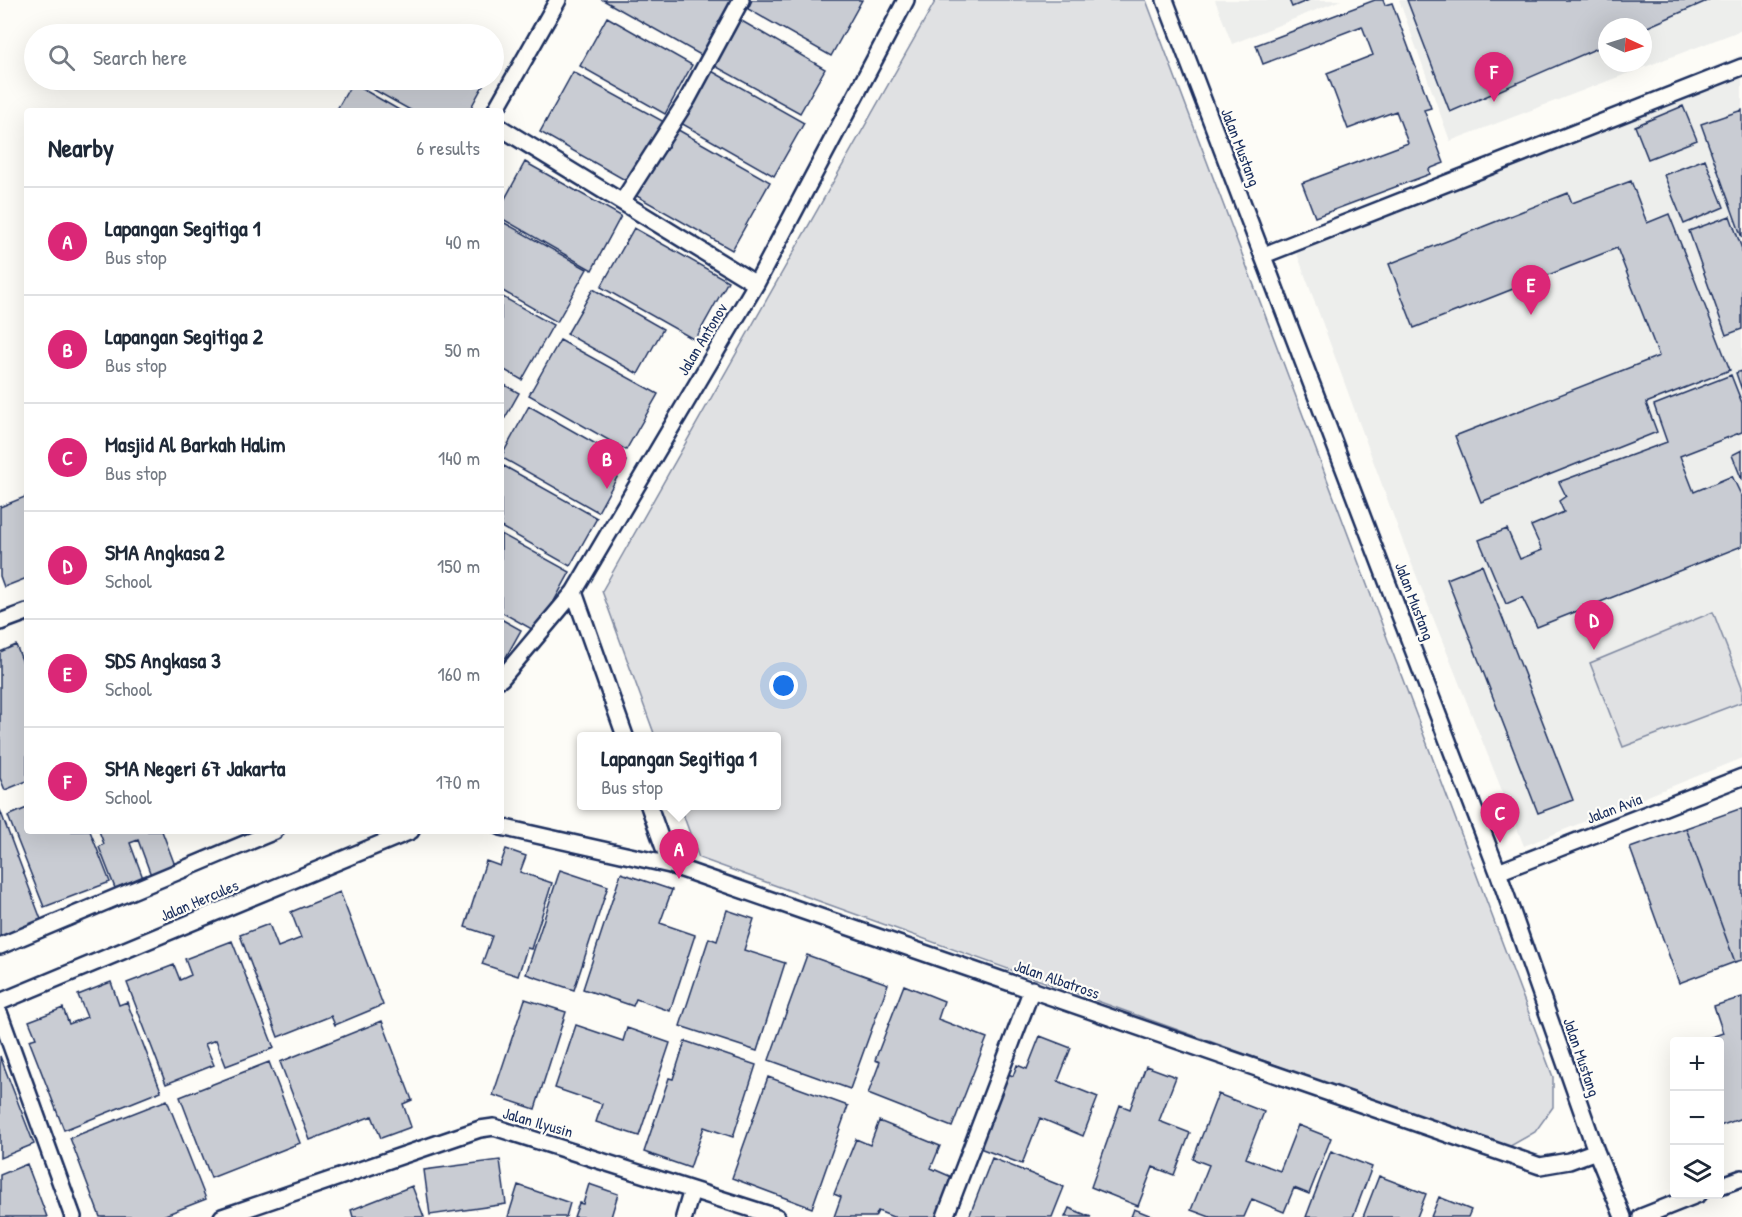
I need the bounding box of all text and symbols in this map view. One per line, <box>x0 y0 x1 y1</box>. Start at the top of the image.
north arrow <box>1598 18 1652 72</box>
search box <box>24 24 504 90</box>
icon: search <box>45 41 78 74</box>
text: Search here <box>93 42 187 72</box>
pin: F <box>1474 52 1514 102</box>
street label: Jalan Mustang <box>1216 105 1266 189</box>
text: Nearby <box>48 130 114 165</box>
text: 6 results <box>416 134 480 161</box>
text: Lapangan Segitiga 1 <box>105 213 261 243</box>
text: A <box>63 228 72 255</box>
text: 40 m <box>445 228 480 255</box>
text: Bus stop <box>105 243 167 270</box>
pin: E <box>1512 266 1550 315</box>
street label: Jalan Antonov <box>672 298 733 379</box>
text: Lapangan Segitiga 2 <box>105 321 263 351</box>
text: B <box>62 336 73 363</box>
text: 50 m <box>444 336 480 363</box>
text: Bus stop <box>105 351 167 378</box>
text: Masjid Al Barkah Halim <box>105 429 286 459</box>
pin: B <box>588 440 626 489</box>
text: C <box>62 444 73 471</box>
text: 140 m <box>438 444 480 471</box>
text: Bus stop <box>105 459 167 486</box>
text: SMA Angkasa 2 <box>105 537 225 567</box>
text: D <box>63 552 72 579</box>
text: 150 m <box>437 552 480 579</box>
street label: Jalan Mustang <box>1390 559 1440 643</box>
text: School <box>105 567 152 594</box>
pin: D <box>1574 600 1614 650</box>
text: SDS Angkasa 3 <box>105 645 221 675</box>
text: E <box>63 660 72 687</box>
text: 160 m <box>438 660 480 687</box>
your location <box>769 671 798 700</box>
text: School <box>105 675 152 702</box>
popup <box>577 732 781 810</box>
text: Lapangan Segitiga 1 <box>601 743 757 773</box>
text: SMA Negeri 67 Jakarta <box>105 753 285 783</box>
text: F <box>64 768 71 795</box>
text: 170 m <box>436 768 480 795</box>
text: Bus stop <box>601 773 663 800</box>
text: School <box>105 783 152 810</box>
street label: Jalan Avia <box>1583 787 1645 829</box>
pin: C <box>1480 794 1520 843</box>
pin: A <box>660 830 698 879</box>
street label: Jalan Hercules <box>156 874 242 926</box>
street label: Jalan Albatross <box>1011 954 1103 1004</box>
street label: Jalan Mustang <box>1558 1015 1606 1099</box>
map controls <box>1670 1037 1724 1199</box>
button: + <box>1670 1037 1724 1091</box>
button: − <box>1670 1091 1724 1145</box>
street label: Jalan Ilyusin <box>500 1102 576 1142</box>
button: layers <box>1670 1145 1724 1199</box>

